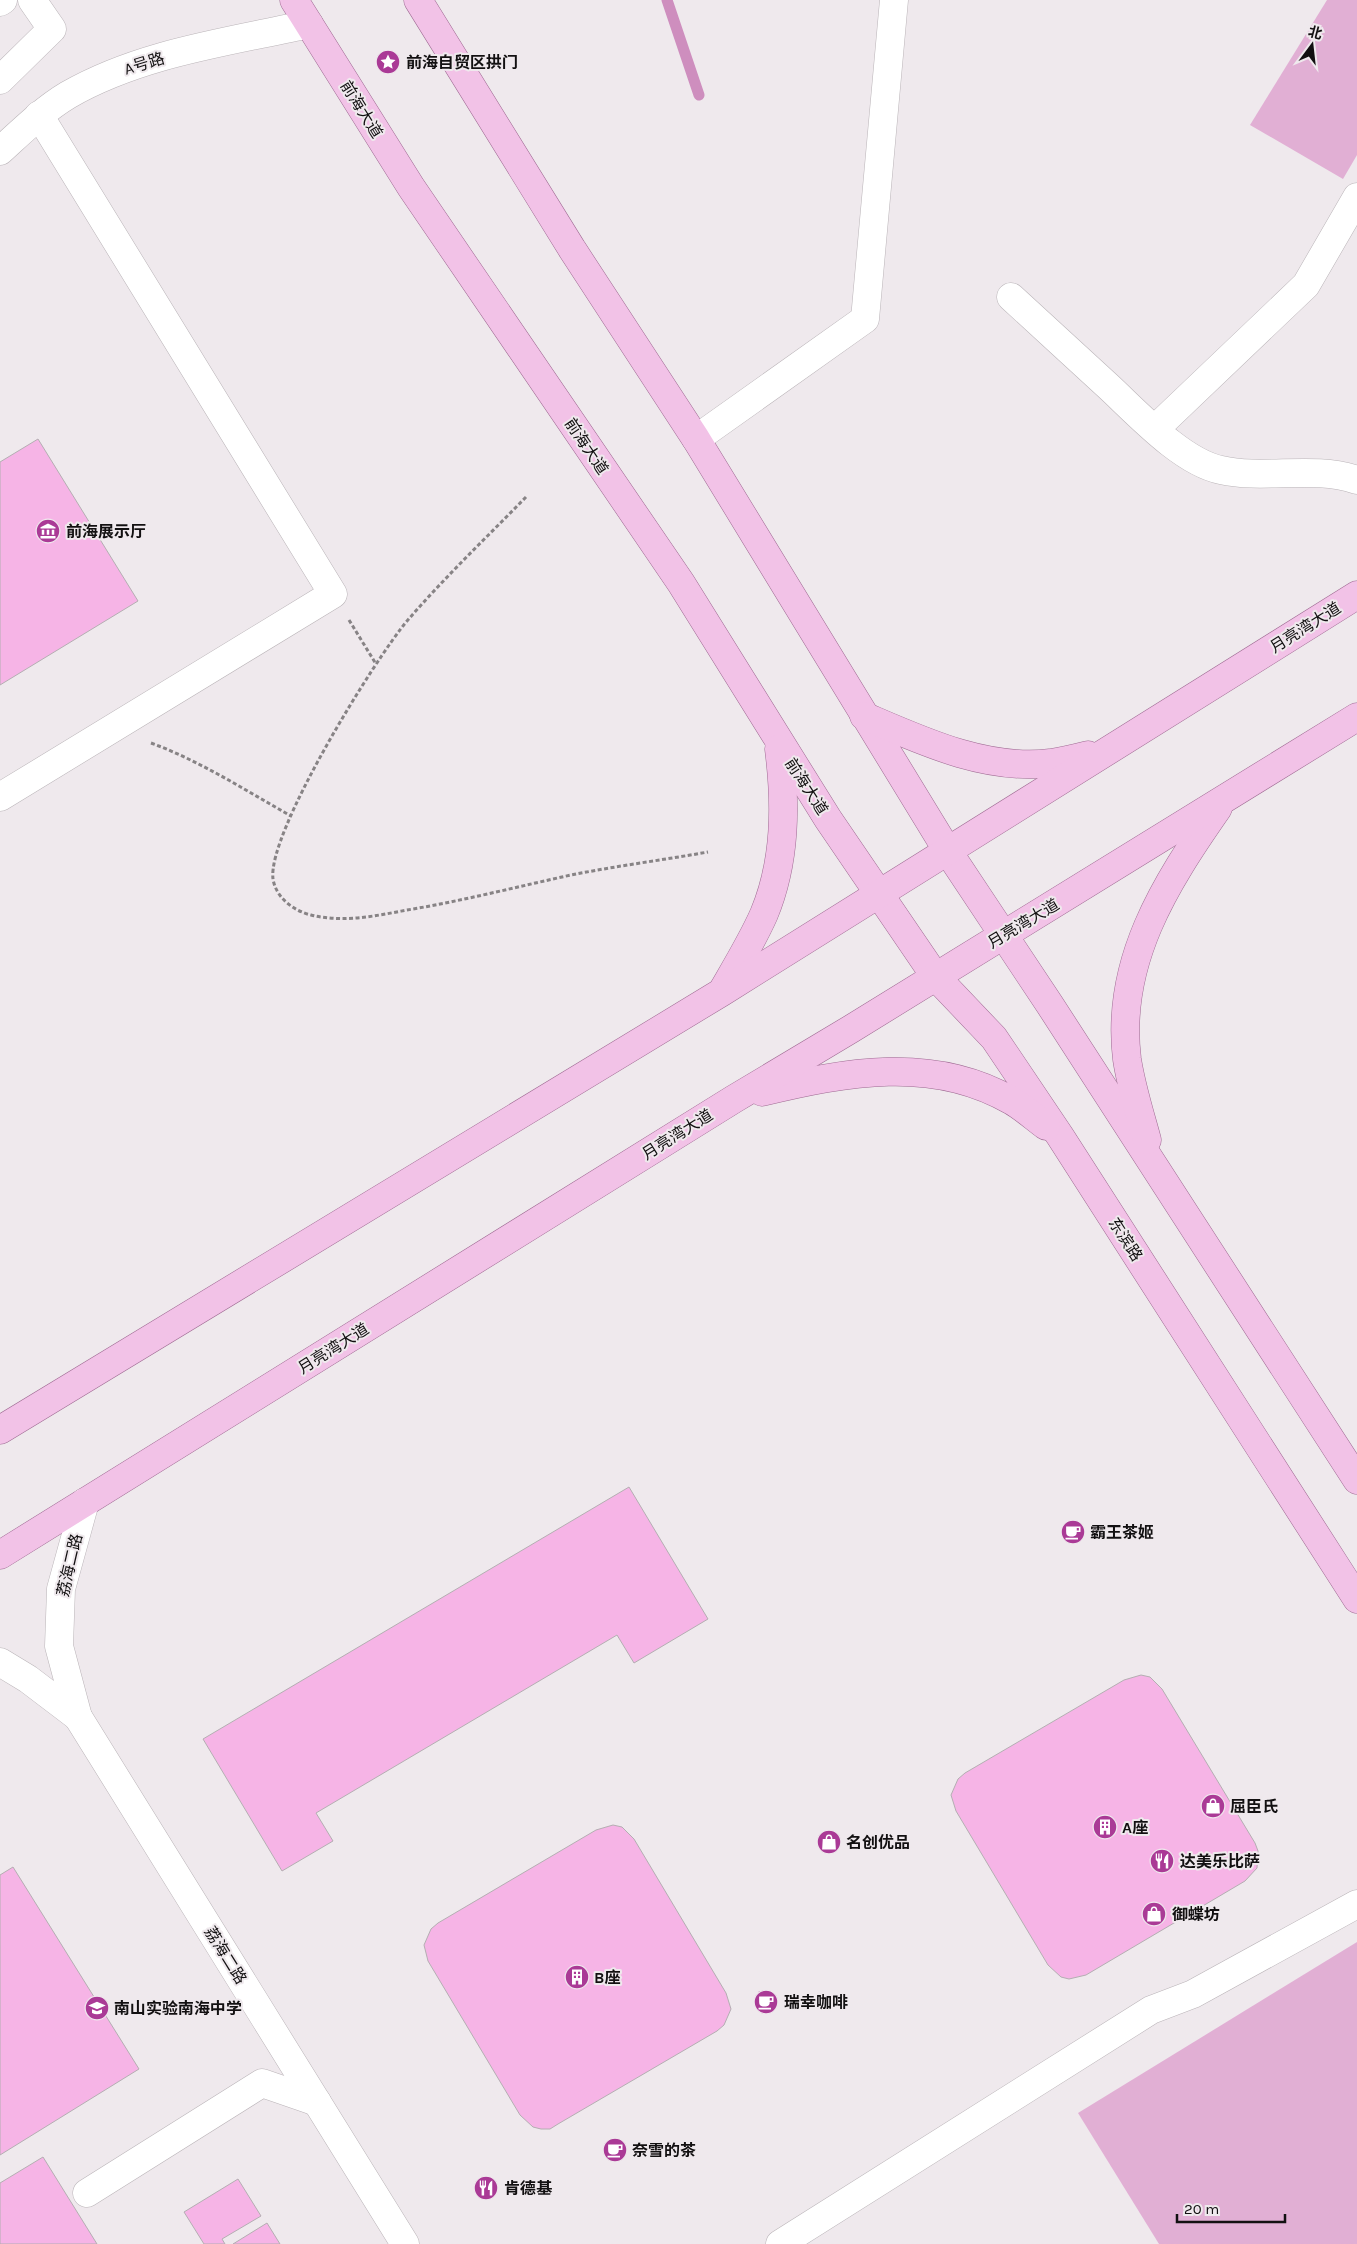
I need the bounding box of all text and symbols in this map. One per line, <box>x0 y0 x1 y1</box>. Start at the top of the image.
north arrow <box>1287 20 1337 70</box>
text: 北 <box>1306 23 1324 43</box>
street label: A号路 <box>122 48 167 79</box>
place icon: 前海自贸区拱门 <box>375 49 401 75</box>
place label: 前海自贸区拱门 <box>406 53 518 72</box>
street label: 前海大道 <box>337 77 387 141</box>
street label: 前海大道 <box>561 414 612 478</box>
museum icon: 前海展示厅 <box>35 518 61 544</box>
place label: 前海展示厅 <box>66 522 146 541</box>
street label: 月亮湾大道 <box>1266 598 1344 657</box>
street label: 前海大道 <box>781 754 832 818</box>
street label: 月亮湾大道 <box>984 895 1062 952</box>
street label: 月亮湾大道 <box>638 1105 716 1164</box>
street label: 东滨路 <box>1105 1214 1147 1265</box>
street label: 月亮湾大道 <box>294 1319 372 1378</box>
cafe icon: 霸王茶姬 <box>1060 1519 1086 1545</box>
place label: 霸王茶姬 <box>1090 1523 1154 1542</box>
street label: 荔海二路 <box>53 1532 86 1598</box>
shop icon: 屈臣氏 <box>1200 1793 1226 1819</box>
place label: 屈臣氏 <box>1230 1797 1278 1816</box>
building icon: A座 <box>1092 1814 1118 1840</box>
place label: A座 <box>1122 1818 1148 1837</box>
shop icon: 名创优品 <box>816 1829 842 1855</box>
place label: 名创优品 <box>846 1833 910 1852</box>
restaurant icon: 达美乐比萨 <box>1149 1848 1175 1874</box>
place label: 达美乐比萨 <box>1180 1852 1260 1871</box>
shop icon: 御蝶坊 <box>1141 1901 1167 1927</box>
place label: 御蝶坊 <box>1172 1905 1220 1924</box>
street label: 荔海二路 <box>201 1923 251 1987</box>
building icon: B座 <box>564 1964 590 1990</box>
place label: B座 <box>594 1968 620 1987</box>
cafe icon: 瑞幸咖啡 <box>753 1989 779 2015</box>
place label: 瑞幸咖啡 <box>784 1993 848 2012</box>
school or university icon: 南山实验南海中学 <box>84 1995 110 2021</box>
place label: 南山实验南海中学 <box>114 1999 242 2018</box>
cafe icon: 奈雪的茶 <box>602 2137 628 2163</box>
place label: 奈雪的茶 <box>632 2141 696 2160</box>
restaurant icon: 肯德基 <box>473 2175 499 2201</box>
place label: 肯德基 <box>504 2179 553 2198</box>
scale bar <box>1177 2192 1284 2224</box>
text: 20 m <box>1184 2200 1219 2218</box>

